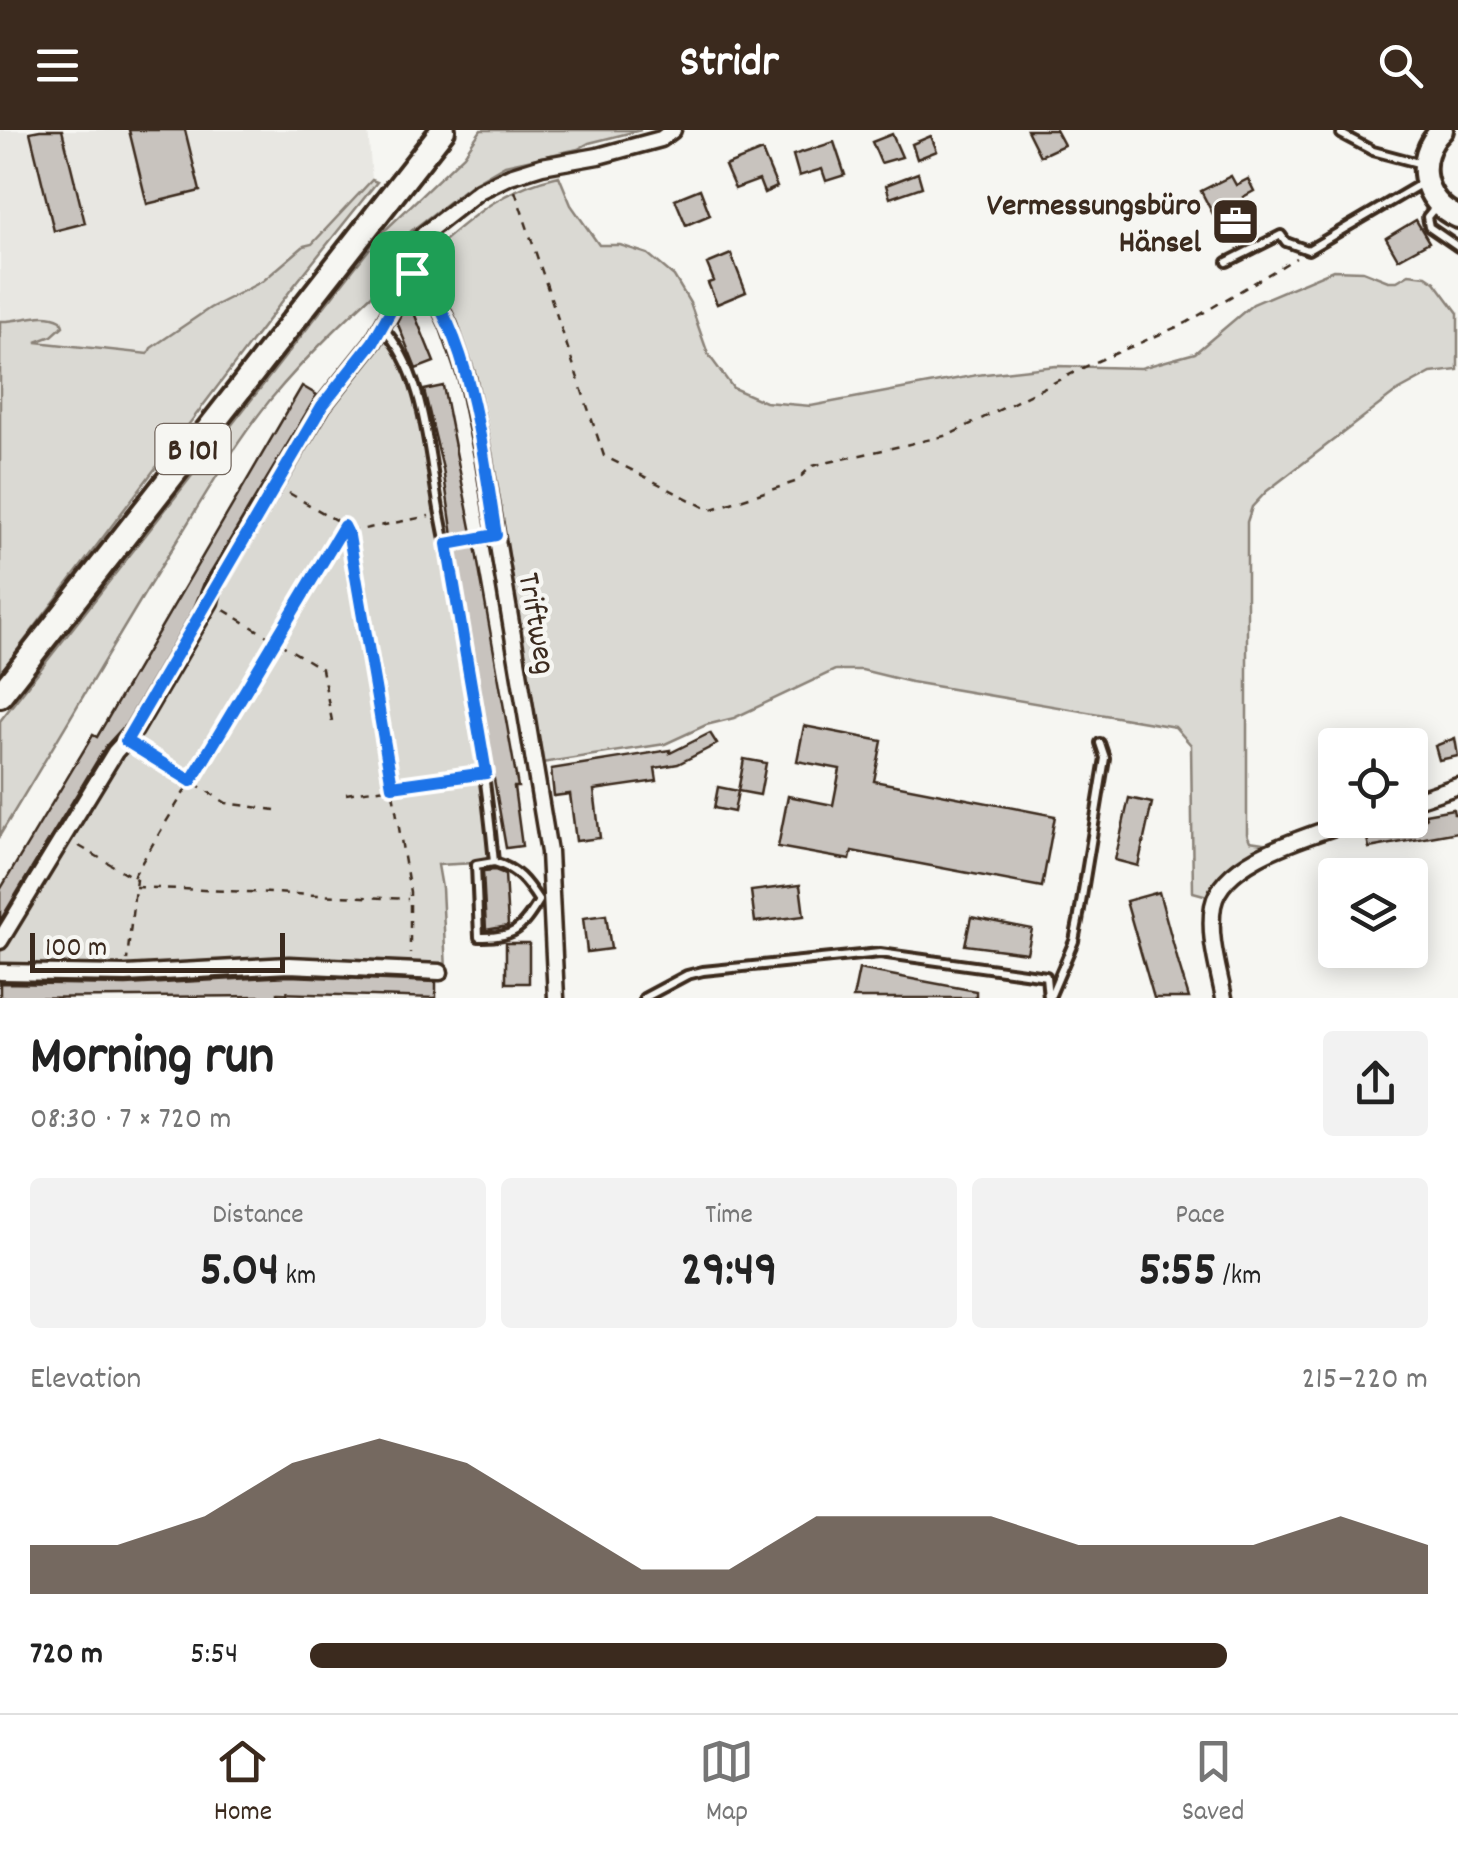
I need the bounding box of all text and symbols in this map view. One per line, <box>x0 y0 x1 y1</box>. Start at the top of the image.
text: Stridr <box>679 33 779 97</box>
icon: menu <box>30 38 85 93</box>
icon: search <box>1373 38 1428 93</box>
place label: Vermessungsbüro Hänsel <box>987 185 1201 268</box>
office icon: Vermessungsbüro Hänsel <box>1210 195 1262 247</box>
pin <box>370 231 455 316</box>
icon: arrive <box>385 246 440 301</box>
road number: B 101 <box>156 424 230 474</box>
street label: Triftweg <box>503 569 566 678</box>
map controls <box>1318 728 1428 968</box>
button: locate <box>1318 728 1428 838</box>
button: layers <box>1318 858 1428 968</box>
scale bar <box>30 928 285 973</box>
text: 100 m <box>45 930 107 970</box>
text: Morning run <box>30 1021 274 1100</box>
button: share <box>1323 1031 1428 1136</box>
text: 08:30 · 7 × 720 m <box>30 1098 232 1144</box>
text: Distance <box>212 1197 304 1237</box>
text: Time <box>705 1197 753 1237</box>
text: Pace <box>1175 1197 1225 1237</box>
text: 5.04 <box>200 1237 279 1309</box>
text: 29:49 <box>681 1237 777 1309</box>
text: 5:55 <box>1139 1237 1216 1309</box>
text: km <box>279 1258 316 1298</box>
text: /km <box>1216 1258 1261 1298</box>
text: Elevation <box>30 1358 141 1404</box>
text: 215–220 m <box>1302 1358 1428 1404</box>
text: 720 m <box>30 1633 103 1679</box>
text: 5:54 <box>190 1633 238 1679</box>
tab: Home <box>214 1734 272 1834</box>
tab: Map <box>699 1734 754 1834</box>
tab: Saved <box>1182 1734 1244 1834</box>

